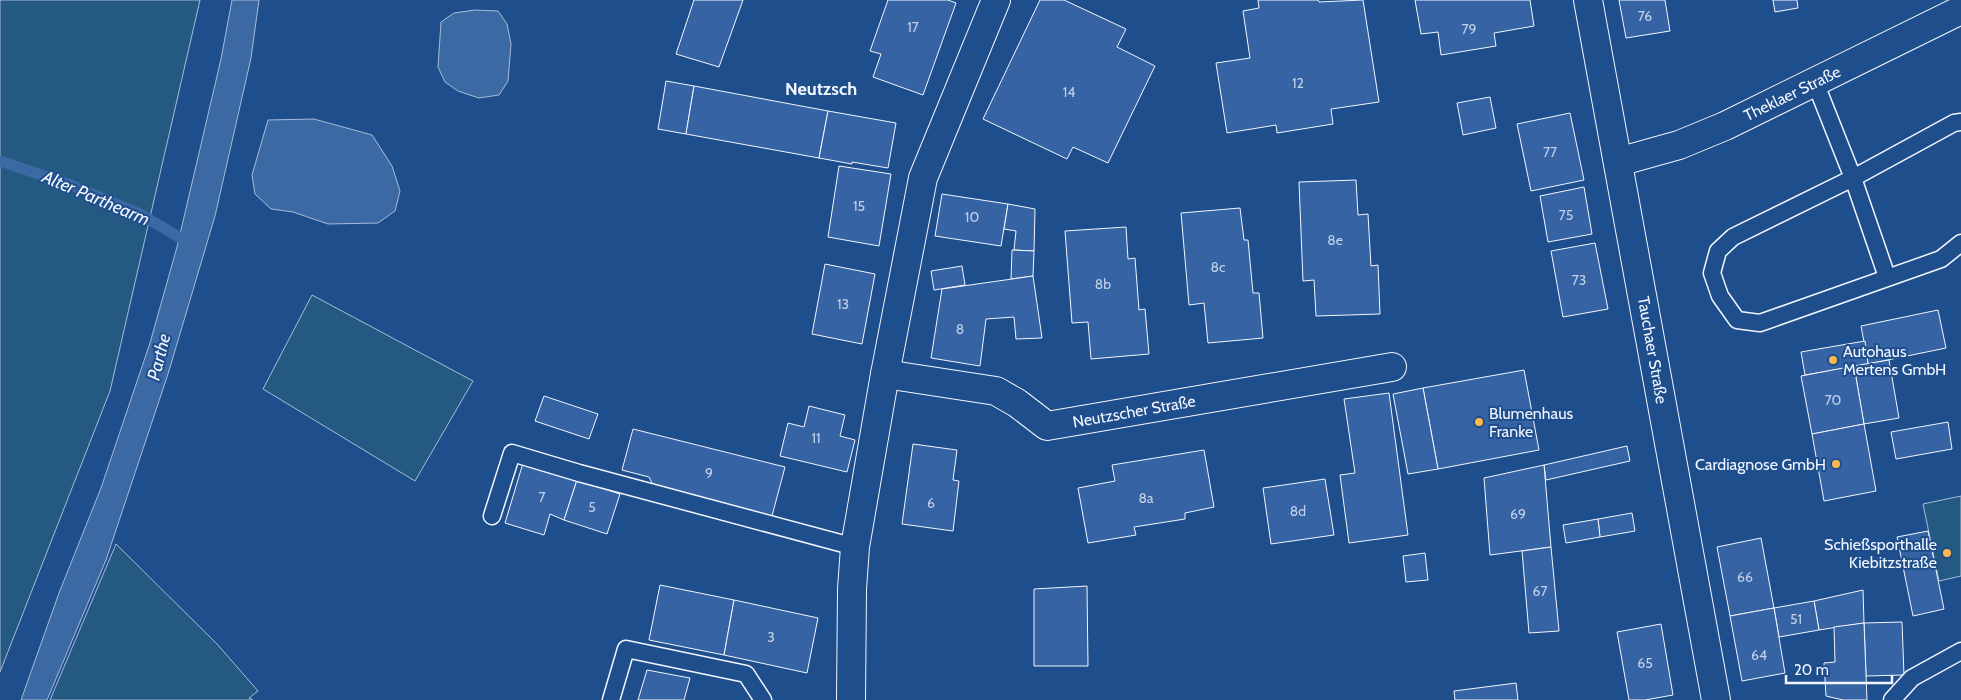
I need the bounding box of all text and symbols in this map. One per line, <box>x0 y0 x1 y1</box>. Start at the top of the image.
house number: 76 <box>1638 7 1652 25</box>
house number: 17 <box>907 18 919 36</box>
house number: 79 <box>1462 20 1477 38</box>
street label: Theklaer Straße <box>1741 62 1844 125</box>
house number: 12 <box>1292 74 1304 92</box>
district label: Neutzsch <box>785 78 857 100</box>
house number: 14 <box>1063 83 1075 101</box>
house number: 77 <box>1543 143 1557 161</box>
water label: Alter Parthearm <box>38 165 153 230</box>
house number: 15 <box>853 197 865 215</box>
house number: 75 <box>1559 206 1573 224</box>
house number: 10 <box>965 208 979 226</box>
house number: 8e <box>1327 231 1343 249</box>
house number: 8c <box>1211 258 1225 276</box>
house number: 73 <box>1572 271 1586 289</box>
house number: 8b <box>1095 275 1111 293</box>
house number: 13 <box>837 295 849 313</box>
street label: Tauchaer Straße <box>1634 295 1671 405</box>
house number: 8 <box>956 320 964 338</box>
water label: Parthe <box>143 331 175 383</box>
place label: Autohaus Mertens GmbH <box>1843 342 1946 379</box>
marker: Autohaus Mertens GmbH <box>1827 354 1839 366</box>
street label: Neutzscher Straße <box>1071 391 1197 432</box>
house number: 70 <box>1825 391 1842 409</box>
place label: Blumenhaus Franke <box>1489 404 1574 441</box>
marker: Blumenhaus Franke <box>1473 416 1485 428</box>
house number: 11 <box>811 429 821 447</box>
place label: Cardiagnose GmbH <box>1695 455 1826 474</box>
marker: Cardiagnose GmbH <box>1830 458 1842 470</box>
house number: 9 <box>705 464 713 482</box>
house number: 7 <box>538 488 546 506</box>
house number: 8a <box>1138 489 1154 507</box>
house number: 6 <box>927 494 935 512</box>
house number: 5 <box>588 498 596 516</box>
house number: 8d <box>1290 502 1306 520</box>
house number: 69 <box>1510 505 1526 523</box>
place label: Schießsporthalle Kiebitzstraße <box>1824 535 1937 572</box>
marker: Schießsporthalle Kiebitzstraße <box>1941 547 1953 559</box>
house number: 66 <box>1737 568 1753 586</box>
house number: 67 <box>1533 582 1547 600</box>
house number: 51 <box>1790 610 1802 628</box>
house number: 3 <box>767 628 775 646</box>
house number: 64 <box>1751 646 1767 664</box>
scale bar <box>1786 652 1892 684</box>
house number: 65 <box>1637 654 1653 672</box>
text: 20 m <box>1794 661 1829 679</box>

